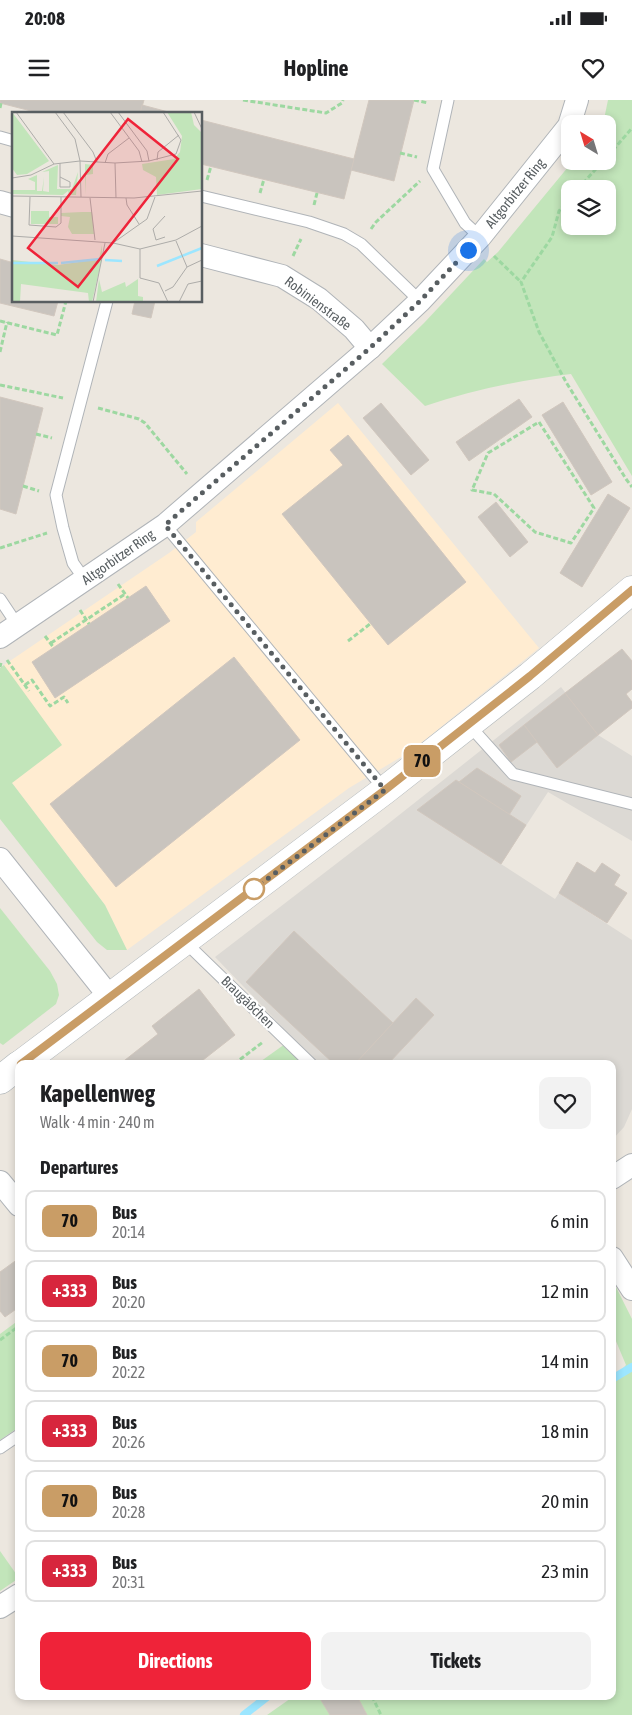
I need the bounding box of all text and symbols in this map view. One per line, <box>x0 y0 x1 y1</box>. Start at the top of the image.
text: 20:08 <box>25 7 65 29</box>
icon: menu <box>25 54 53 82</box>
icon: heart <box>579 54 607 82</box>
text: Hopline <box>283 55 349 81</box>
inset map <box>12 112 202 302</box>
north arrow <box>561 115 616 170</box>
map controls <box>561 115 616 235</box>
street label: Altgorbitzer Ring <box>482 155 548 231</box>
button: layers <box>561 180 616 235</box>
your location <box>456 238 481 263</box>
street label: Robinienstraße <box>282 273 354 333</box>
street label: Altgorbitzer Ring <box>78 526 158 588</box>
line badge: 70 <box>400 745 444 777</box>
text: 70 <box>414 750 430 771</box>
unlabelled marker <box>243 878 265 900</box>
street label: Braugäßchen <box>218 973 278 1031</box>
button: heart <box>539 1077 591 1129</box>
text: Kapellenweg <box>40 1080 155 1107</box>
text: Walk · 4 min · 240 m <box>40 1113 154 1131</box>
text: Departures <box>40 1156 118 1178</box>
text: Bus <box>112 1201 137 1223</box>
text: 70 <box>61 1210 78 1231</box>
text: 6 min <box>550 1210 589 1232</box>
text: 20:14 <box>112 1223 145 1241</box>
text: Bus <box>112 1271 137 1293</box>
text: +333 <box>52 1280 87 1301</box>
text: 12 min <box>541 1280 589 1302</box>
text: 20:20 <box>112 1293 145 1311</box>
text: Bus <box>112 1341 137 1363</box>
text: 70 <box>61 1350 78 1371</box>
text: 14 min <box>541 1350 589 1372</box>
text: 20:22 <box>112 1363 145 1381</box>
text: Bus <box>112 1411 137 1433</box>
text: +333 <box>52 1420 87 1441</box>
text: 18 min <box>541 1420 589 1442</box>
text: 20:26 <box>112 1433 145 1451</box>
text: Bus <box>112 1481 137 1503</box>
text: 70 <box>61 1490 78 1511</box>
text: 20 min <box>541 1490 589 1512</box>
text: 20:28 <box>112 1503 145 1521</box>
text: Bus <box>112 1551 137 1573</box>
text: +333 <box>52 1560 87 1581</box>
text: 23 min <box>541 1560 589 1582</box>
text: 20:31 <box>112 1573 145 1591</box>
button: Directions <box>40 1632 311 1690</box>
button: Tickets <box>321 1632 591 1690</box>

